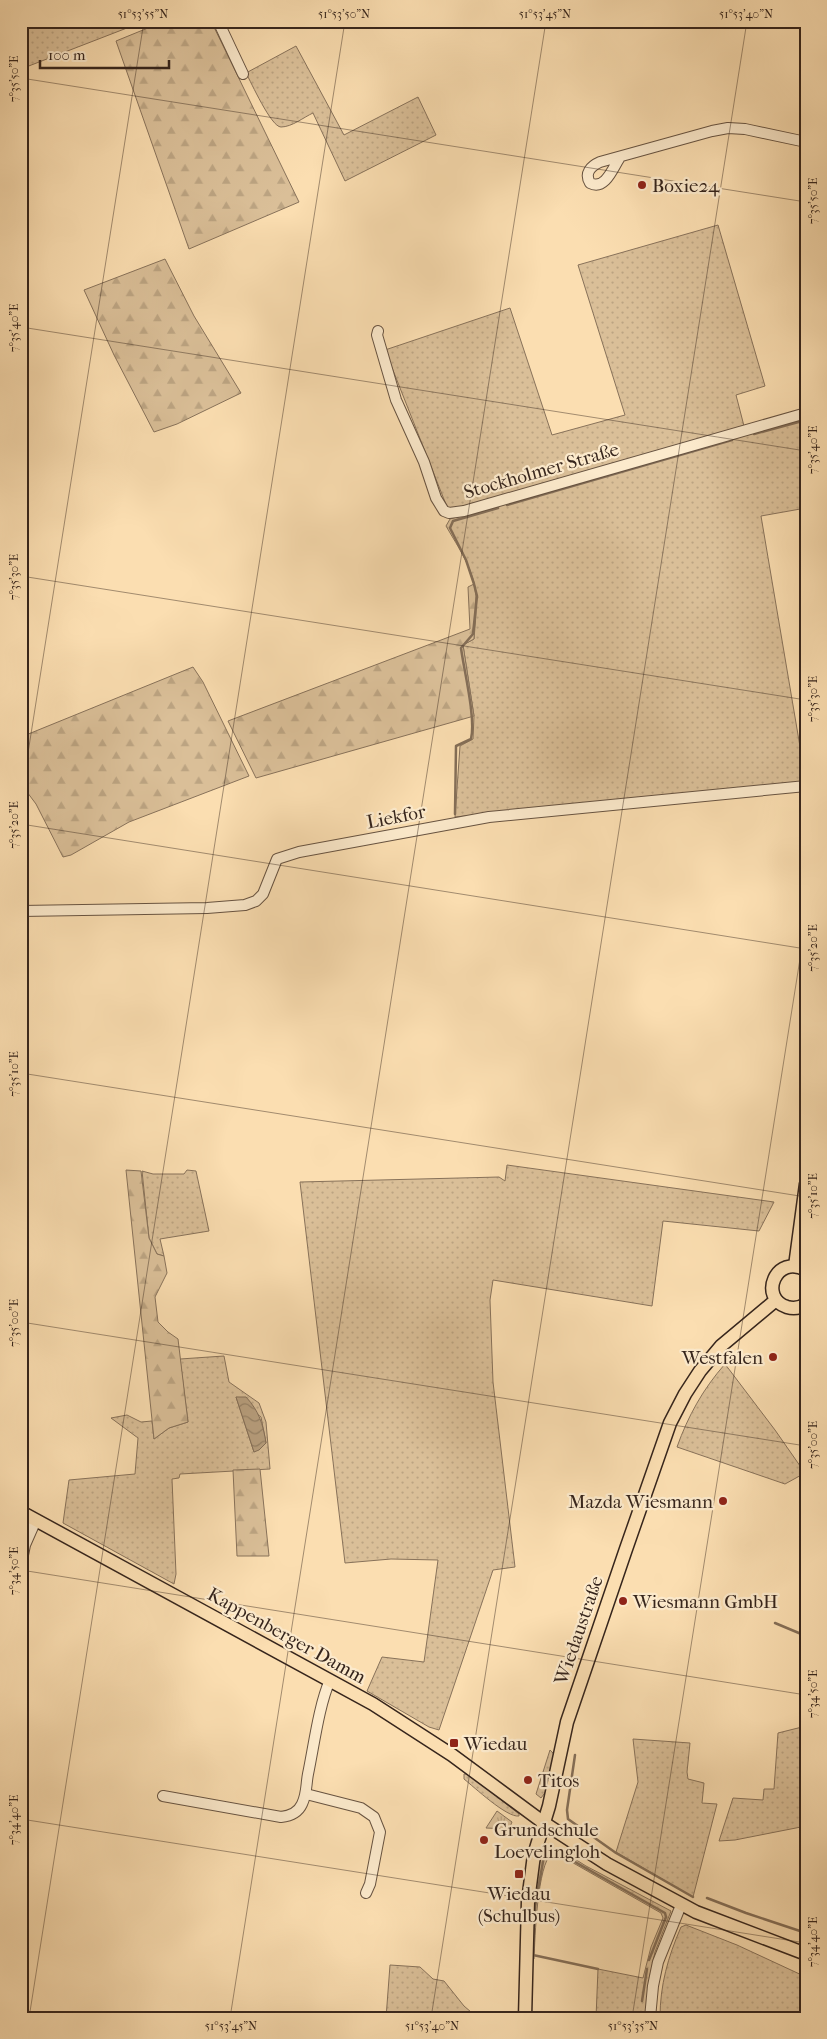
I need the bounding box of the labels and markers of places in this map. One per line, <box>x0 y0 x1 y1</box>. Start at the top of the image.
place label: Boxie24 <box>652 175 720 197</box>
marker: Boxie24 <box>636 179 648 191</box>
place label: Westfalen <box>681 1347 763 1369</box>
marker: Westfalen <box>767 1351 779 1363</box>
place label: Mazda Wiesmann <box>568 1491 713 1513</box>
marker: Mazda Wiesmann <box>717 1495 729 1507</box>
place label: Wiesmann GmbH <box>632 1591 778 1613</box>
marker: Wiesmann GmbH <box>617 1595 629 1607</box>
place label: Wiedau <box>463 1733 527 1755</box>
marker: Wiedau <box>448 1737 460 1749</box>
place label: Titos <box>538 1770 579 1792</box>
marker: Titos <box>522 1774 534 1786</box>
place label: Grundschule Loevelingloh <box>494 1819 600 1863</box>
marker: Grundschule Loevelingloh <box>478 1834 490 1846</box>
marker: Wiedau (Schulbus) <box>513 1868 525 1880</box>
place label: Wiedau (Schulbus) <box>478 1883 560 1927</box>

